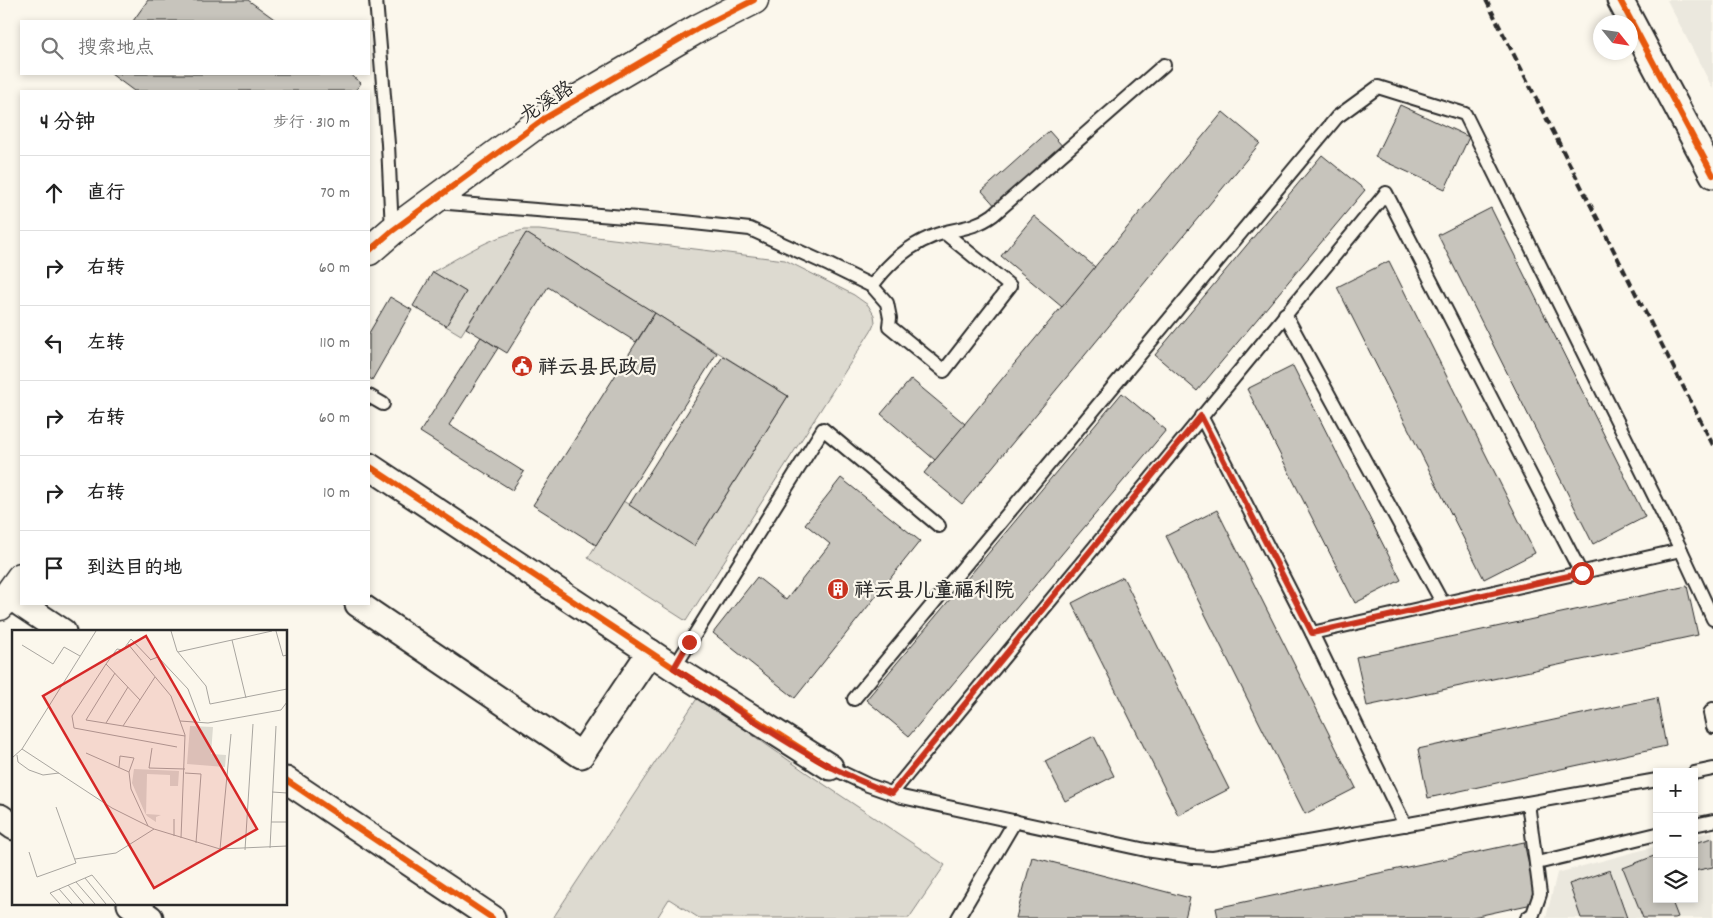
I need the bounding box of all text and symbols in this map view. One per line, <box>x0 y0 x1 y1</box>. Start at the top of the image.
north arrow <box>1593 15 1638 60</box>
search box <box>20 20 370 75</box>
icon: search <box>38 34 66 62</box>
text: 搜索地点 <box>78 36 154 63</box>
street label: 龙溪路 <box>515 75 581 132</box>
text: 4 分钟 <box>40 109 96 139</box>
text: 步行 · 310 m <box>273 112 350 135</box>
icon: ahead <box>40 179 68 207</box>
text: 直行 <box>87 181 125 208</box>
text: 70 m <box>320 182 350 205</box>
icon: right <box>40 254 68 282</box>
text: 右转 <box>87 256 125 283</box>
text: 60 m <box>319 257 350 280</box>
icon: left <box>40 329 68 357</box>
text: 左转 <box>87 331 125 358</box>
text: 110 m <box>320 332 350 355</box>
public building icon: 祥云县民政局 <box>510 354 534 378</box>
place label: 祥云县民政局 <box>538 355 658 383</box>
icon: right <box>40 404 68 432</box>
text: 右转 <box>87 406 125 433</box>
text: 60 m <box>319 407 350 430</box>
icon: right <box>40 479 68 507</box>
text: 右转 <box>87 481 125 508</box>
text: 10 m <box>323 482 350 505</box>
icon: arrive <box>40 554 68 582</box>
text: 到达目的地 <box>87 556 182 583</box>
route start <box>1571 562 1594 585</box>
building icon: 祥云县儿童福利院 <box>826 577 850 601</box>
place label: 祥云县儿童福利院 <box>854 578 1014 606</box>
inset map <box>12 630 288 906</box>
route end <box>678 631 701 654</box>
map controls <box>1653 768 1698 903</box>
button: + <box>1653 768 1698 813</box>
button: − <box>1653 813 1698 858</box>
button: layers <box>1653 858 1698 903</box>

